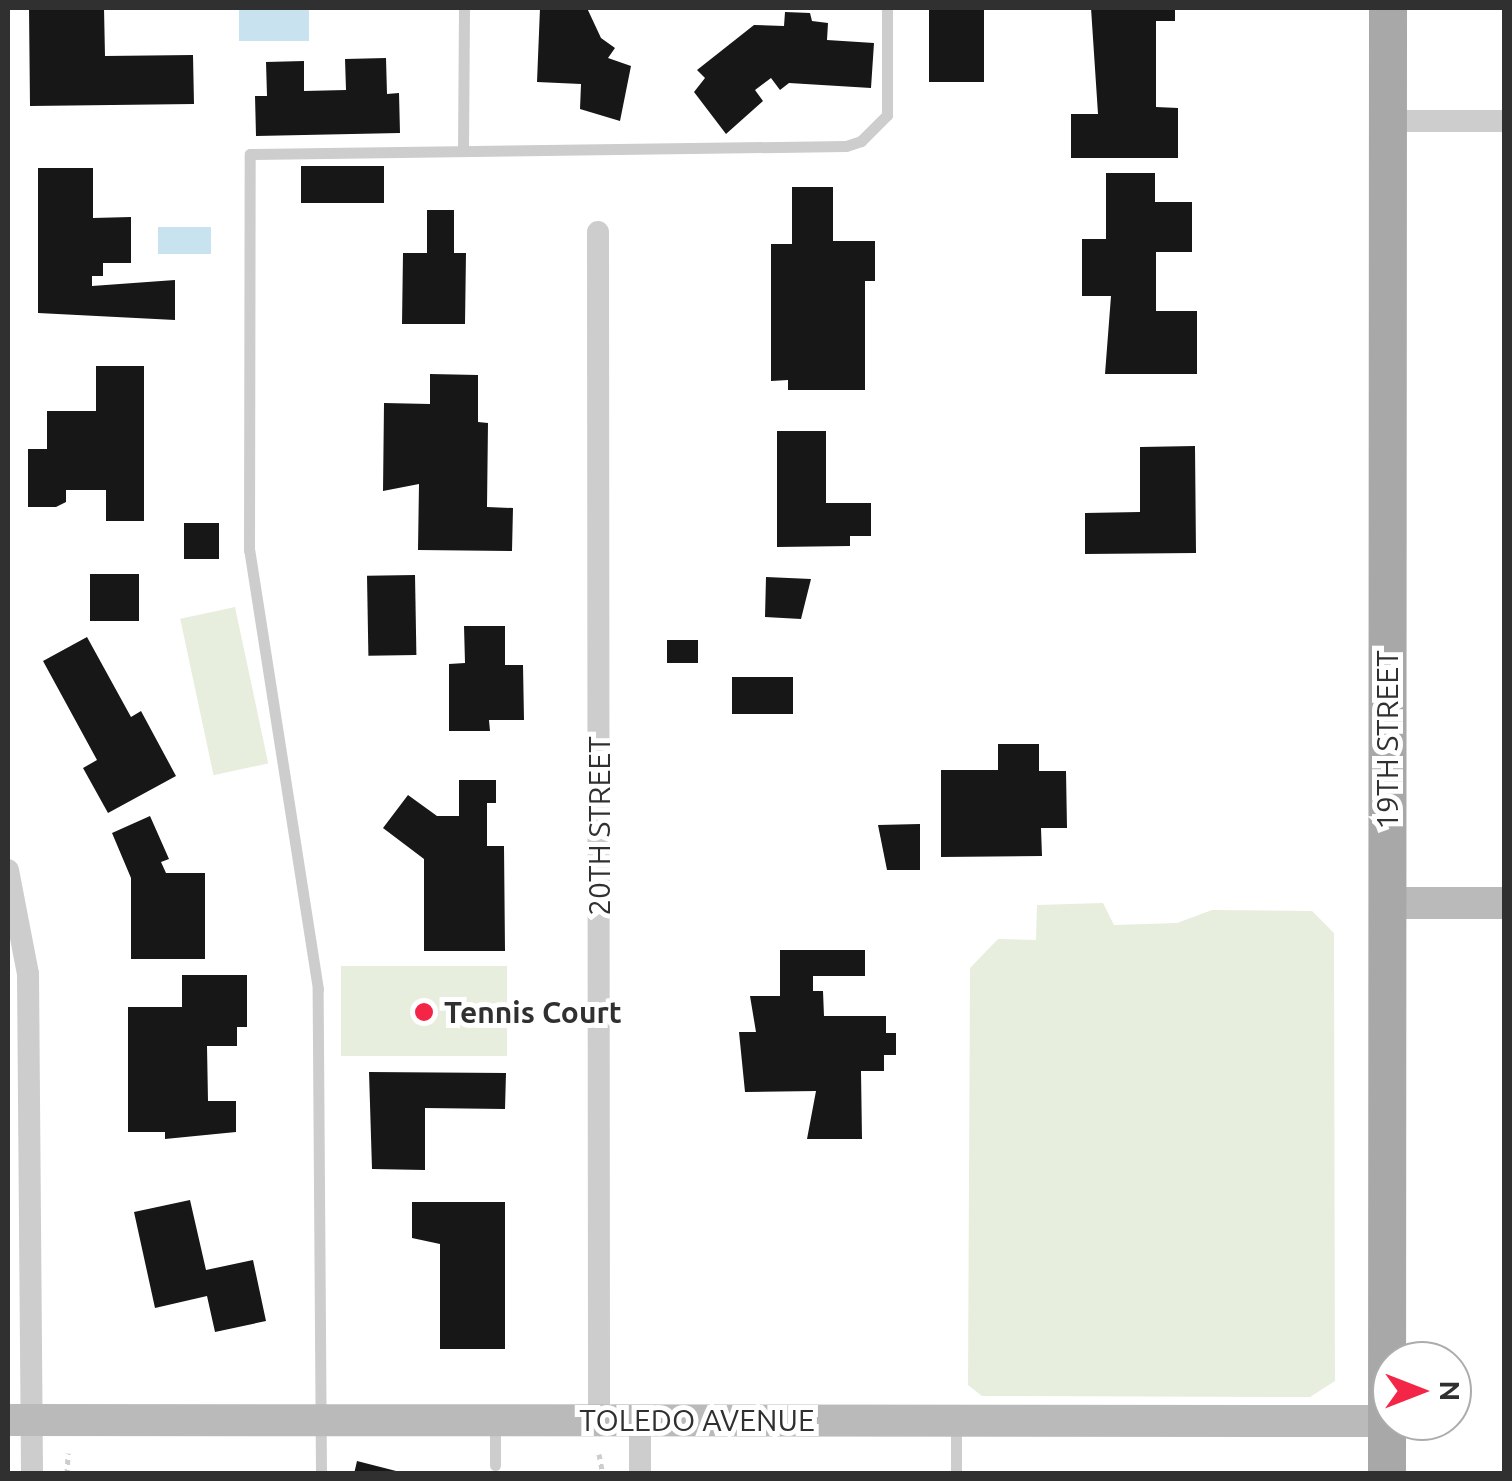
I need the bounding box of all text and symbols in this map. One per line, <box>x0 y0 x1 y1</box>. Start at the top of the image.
street label: 19TH STREET <box>1369 650 1405 830</box>
street label: 20TH STREET <box>581 736 617 916</box>
place label: Tennis Court <box>444 994 622 1030</box>
marker: Tennis Court <box>413 1001 435 1023</box>
north arrow <box>1372 1341 1472 1441</box>
text: N <box>1435 1381 1466 1401</box>
street label: TOLEDO AVENUE <box>579 1402 815 1438</box>

